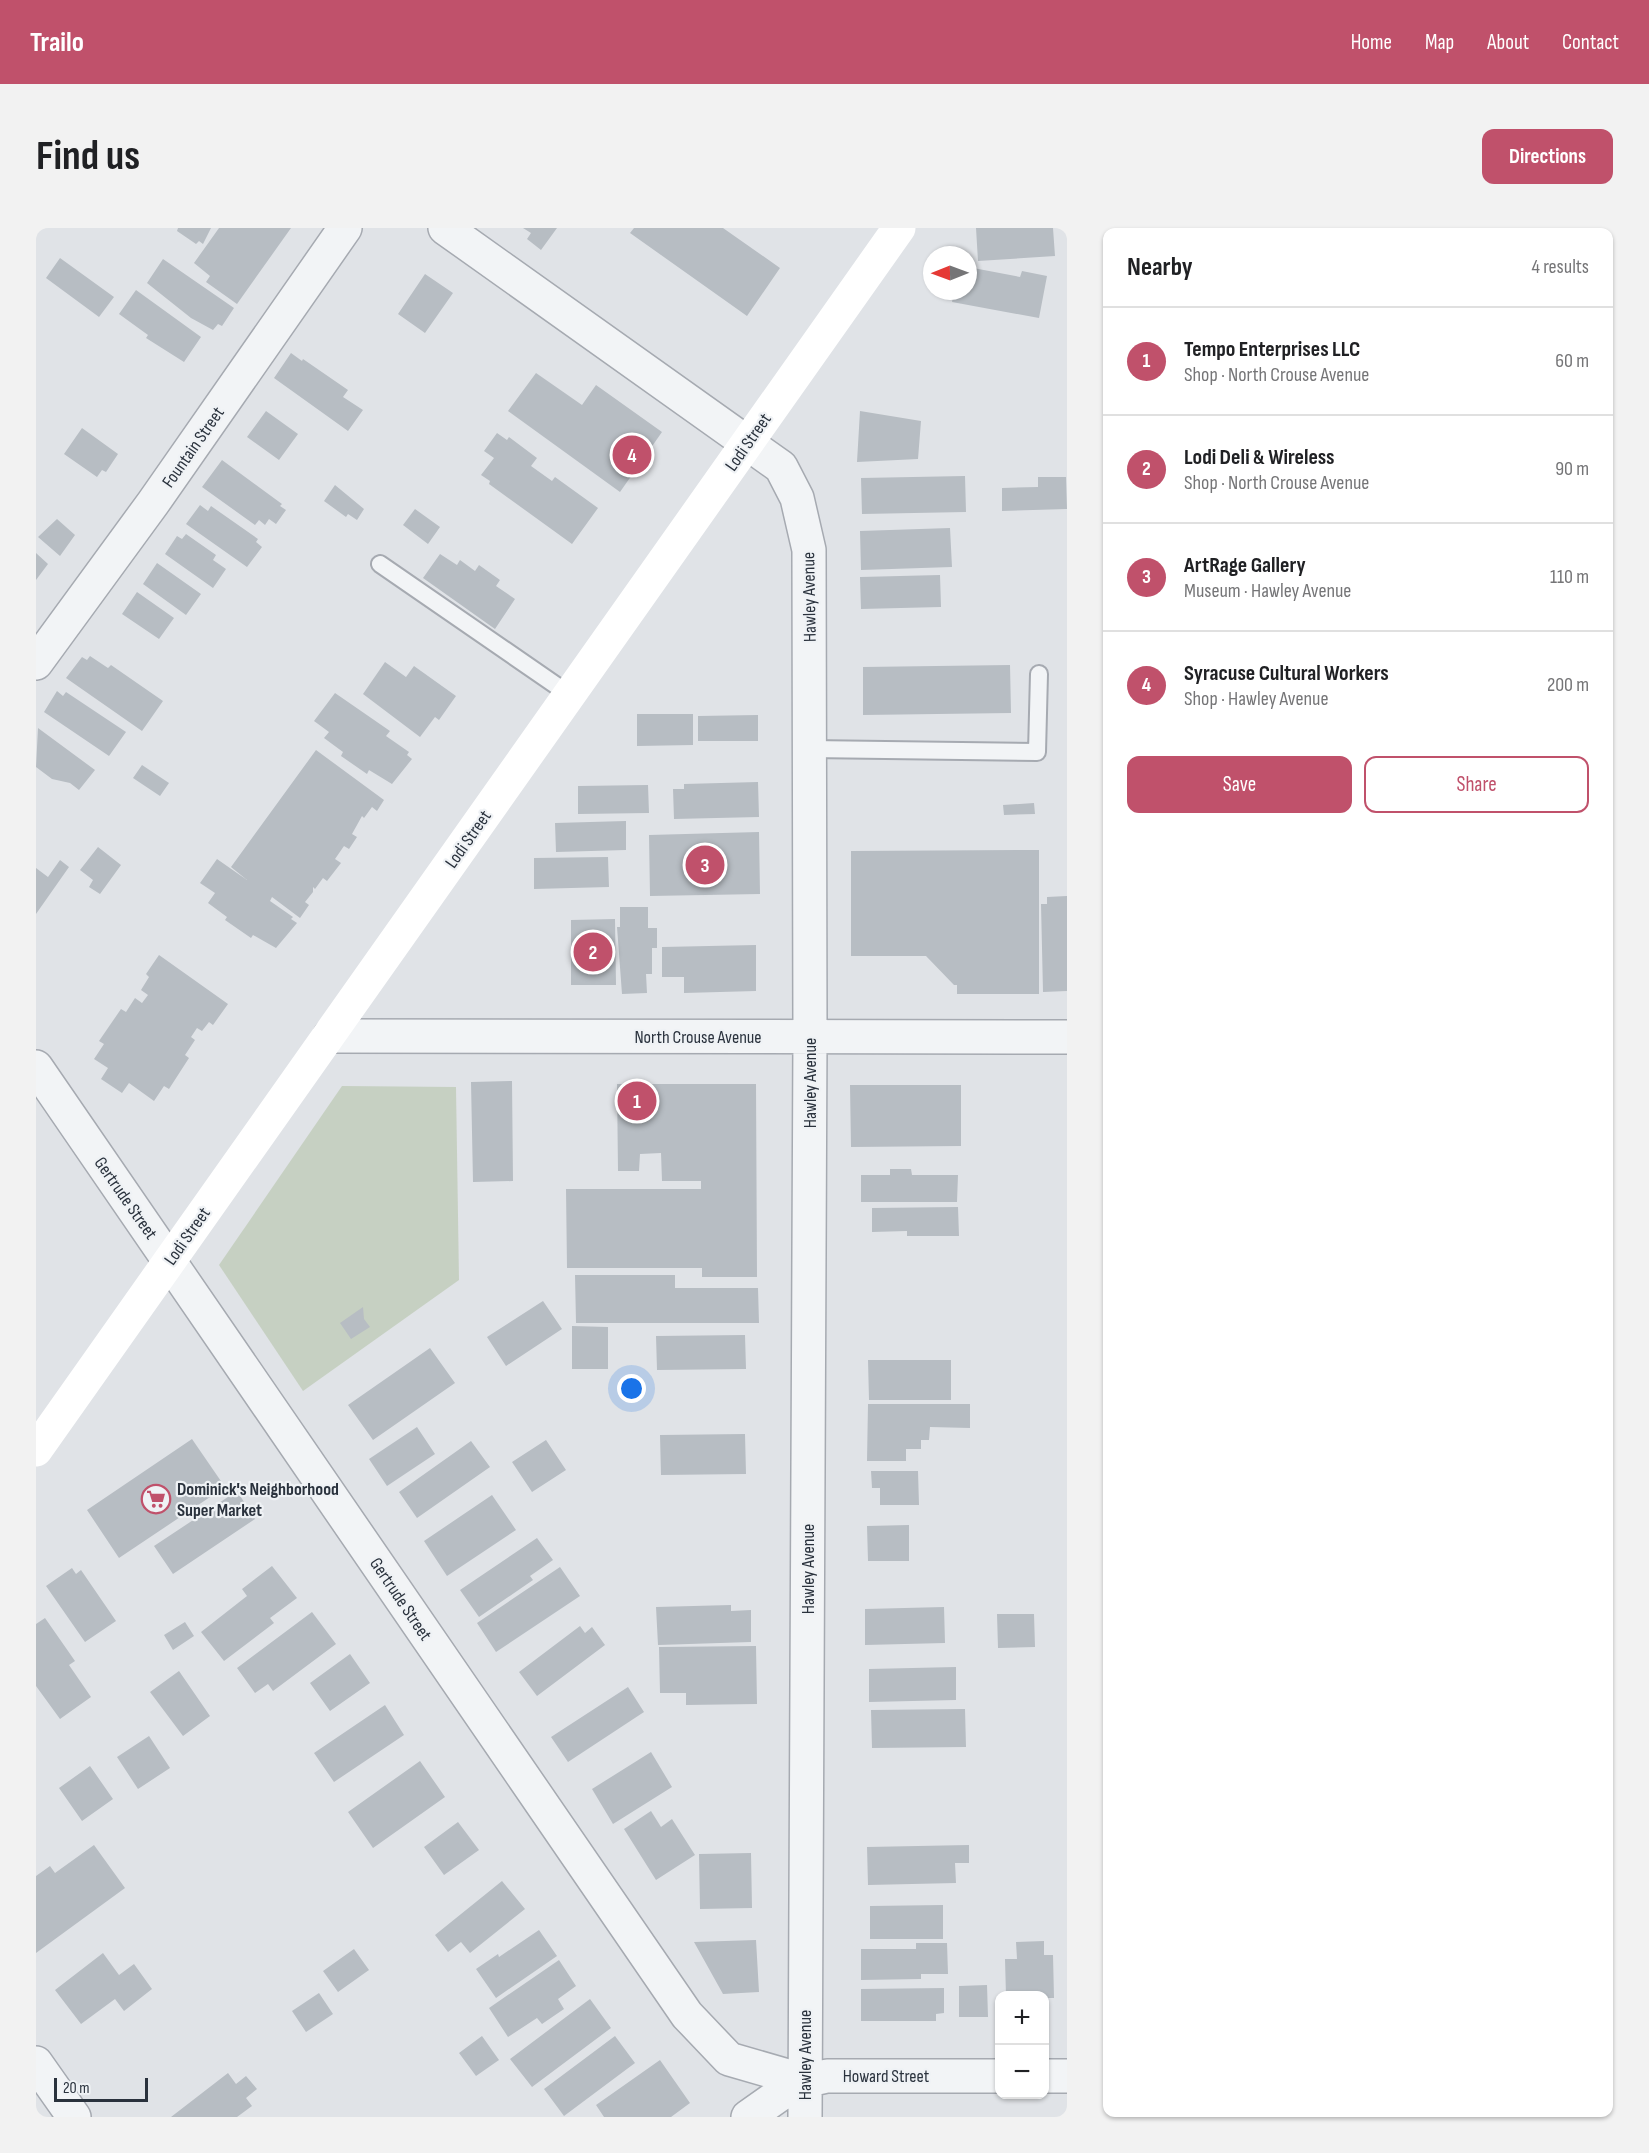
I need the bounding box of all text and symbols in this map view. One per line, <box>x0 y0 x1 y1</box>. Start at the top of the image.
text: Trailo <box>30 26 84 59</box>
text: Home <box>1351 30 1392 55</box>
text: Map <box>1425 30 1454 55</box>
text: About <box>1487 30 1529 55</box>
text: Contact <box>1562 30 1619 55</box>
button: Directions <box>1482 129 1613 184</box>
text: Find us <box>36 131 140 182</box>
north arrow <box>923 246 977 300</box>
text: Nearby <box>1127 252 1193 283</box>
text: 4 results <box>1532 255 1589 279</box>
text: Tempo Enterprises LLC <box>1184 336 1360 363</box>
text: 1 <box>1143 349 1150 373</box>
text: 60 m <box>1555 349 1589 373</box>
text: Shop · North Crouse Avenue <box>1184 363 1369 387</box>
street label: Fountain Street <box>158 403 229 492</box>
street label: Lodi Street <box>721 409 776 475</box>
pin: 4 <box>612 432 652 478</box>
text: Lodi Deli & Wireless <box>1184 444 1335 471</box>
text: 2 <box>1142 457 1151 481</box>
text: 90 m <box>1555 457 1589 481</box>
text: Shop · North Crouse Avenue <box>1184 471 1369 495</box>
street label: Hawley Avenue <box>798 552 821 642</box>
text: ArtRage Gallery <box>1184 552 1306 579</box>
text: 3 <box>1142 565 1151 589</box>
text: 110 m <box>1550 565 1589 589</box>
text: Museum · Hawley Avenue <box>1184 579 1351 603</box>
text: Syracuse Cultural Workers <box>1184 660 1389 687</box>
text: 4 <box>1142 673 1151 697</box>
text: 200 m <box>1547 673 1589 697</box>
text: Shop · Hawley Avenue <box>1184 687 1328 711</box>
button: Save <box>1127 756 1352 813</box>
button: Share <box>1364 756 1589 813</box>
street label: Lodi Street <box>441 806 496 872</box>
pin: 3 <box>686 842 724 888</box>
pin: 2 <box>574 930 612 974</box>
street label: North Crouse Avenue <box>634 1027 762 1048</box>
street label: Hawley Avenue <box>800 1038 821 1128</box>
pin: 1 <box>618 1078 656 1124</box>
street label: Gertrude Street <box>90 1153 162 1244</box>
street label: Lodi Street <box>160 1203 215 1269</box>
your location <box>617 1374 646 1403</box>
place label: Dominick's Neighborhood Super Market <box>177 1479 339 1521</box>
supermarket icon: Dominick's Neighborhood Super Market <box>140 1483 172 1515</box>
street label: Hawley Avenue <box>798 1524 819 1614</box>
street label: Gertrude Street <box>365 1554 436 1645</box>
map controls <box>995 1991 1049 2099</box>
button: + <box>995 1991 1049 2045</box>
street label: Hawley Avenue <box>795 2010 816 2100</box>
button: − <box>995 2045 1049 2099</box>
street label: Howard Street <box>843 2066 930 2087</box>
scale bar <box>54 2075 148 2102</box>
text: 20 m <box>63 2079 90 2098</box>

